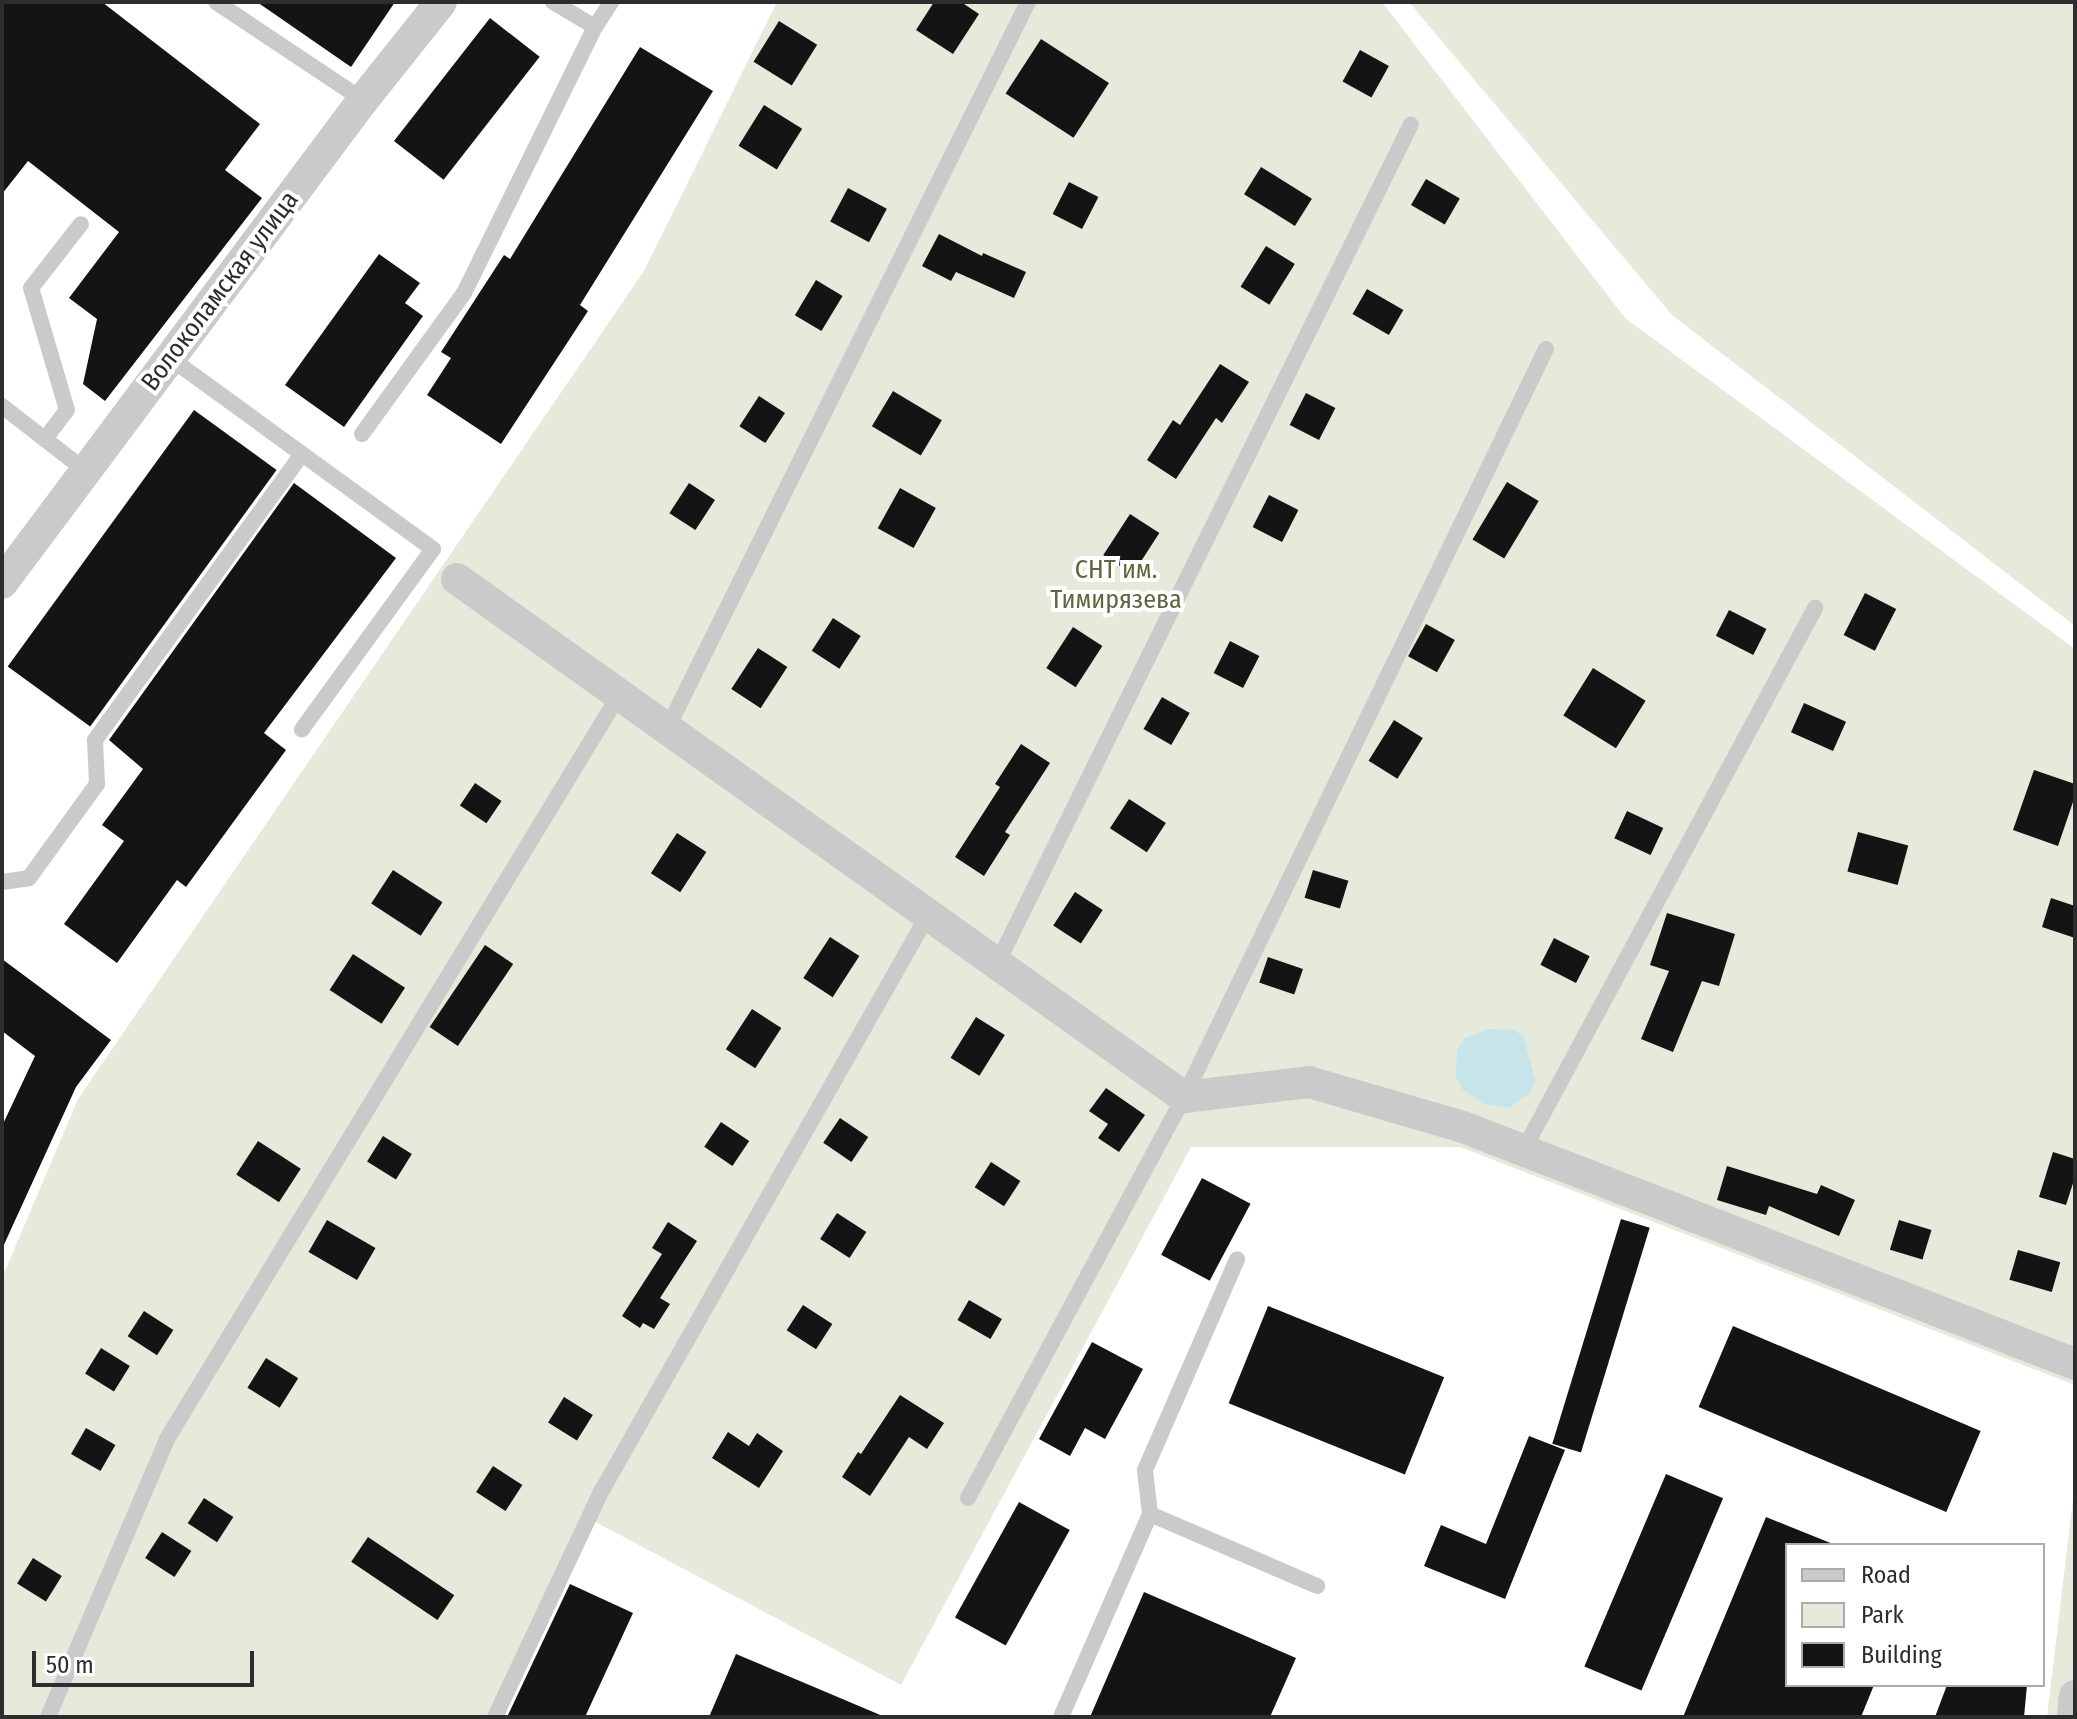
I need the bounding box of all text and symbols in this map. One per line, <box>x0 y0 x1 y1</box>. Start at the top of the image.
street label: Волоколамская улица <box>135 185 305 397</box>
park label: СНТ им. Тимирязева <box>1050 554 1182 616</box>
legend <box>1785 1543 2045 1687</box>
text: Road <box>1861 1561 1911 1589</box>
text: Park <box>1861 1601 1904 1629</box>
scale bar <box>36 1635 258 1685</box>
text: Building <box>1861 1641 1942 1669</box>
text: 50 m <box>46 1651 94 1679</box>

